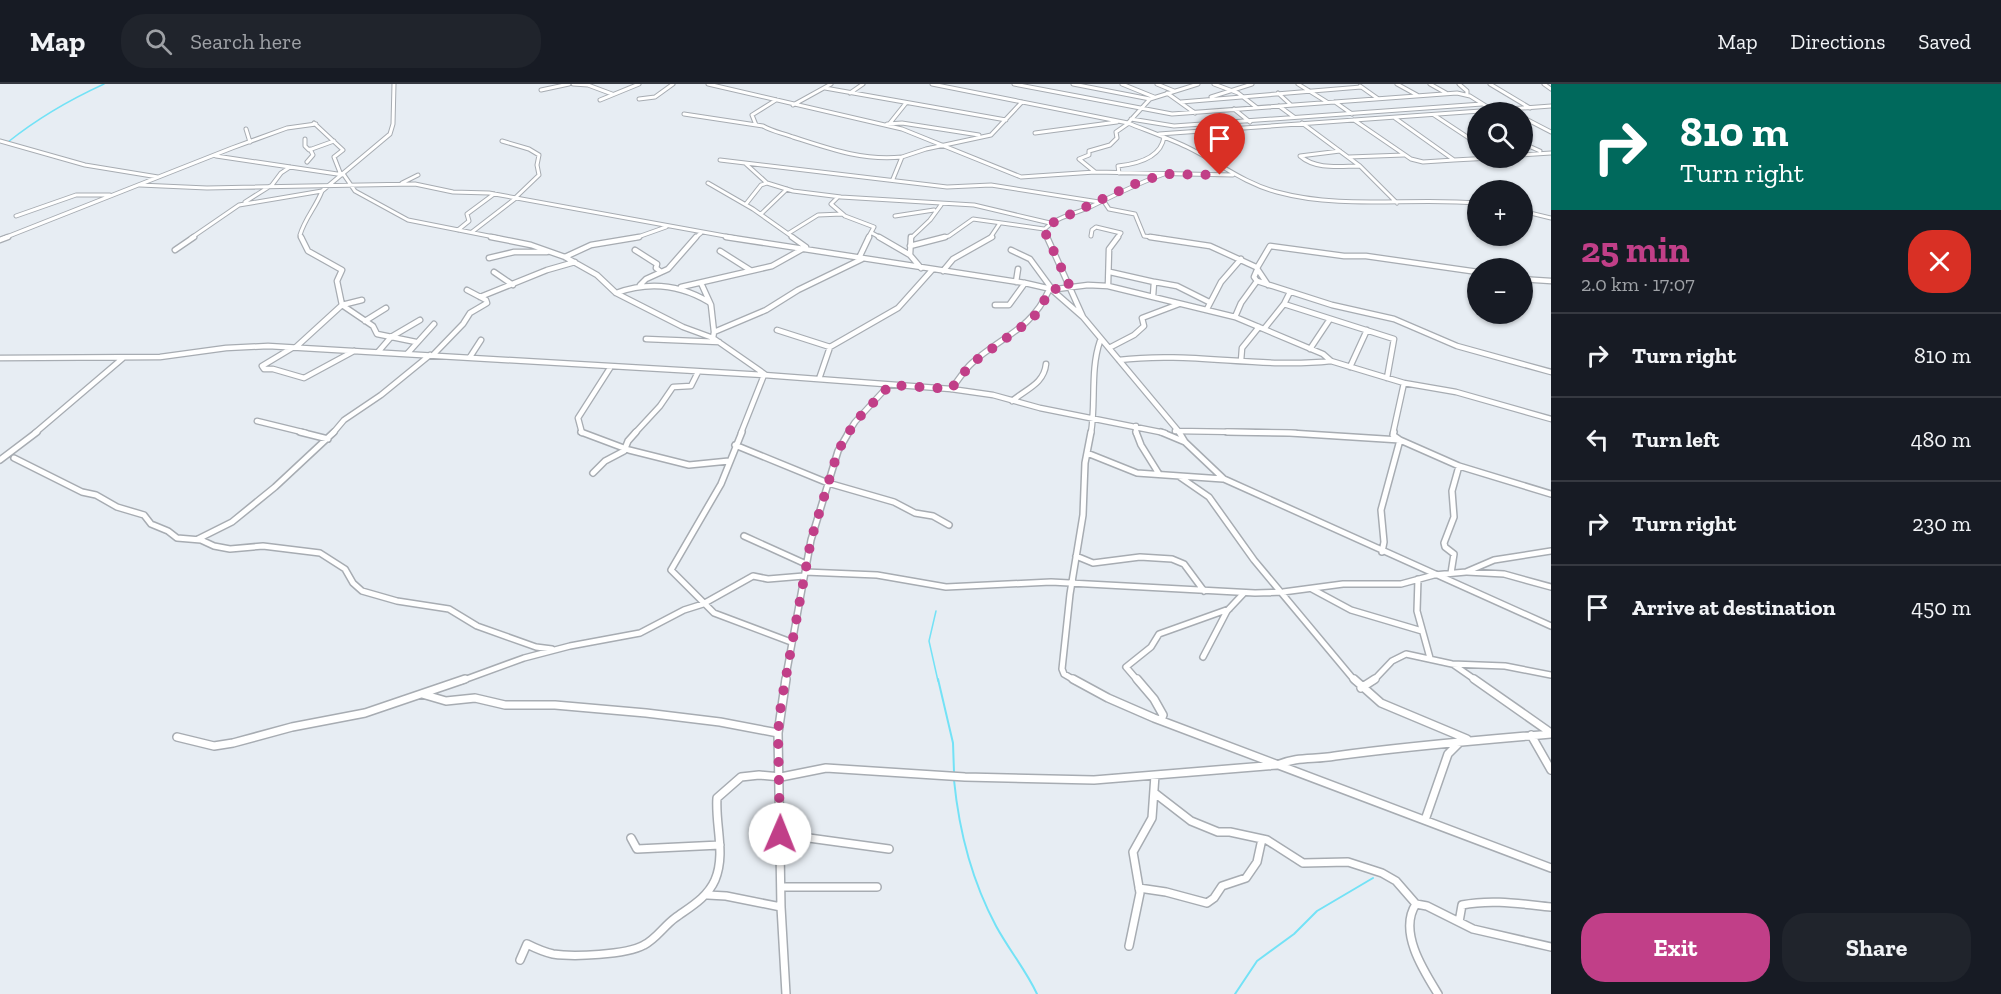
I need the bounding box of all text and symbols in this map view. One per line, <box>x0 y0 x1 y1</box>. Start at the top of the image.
search box <box>121 14 541 68</box>
text: Map <box>30 25 85 58</box>
icon: search <box>142 25 175 58</box>
text: Search here <box>190 28 302 55</box>
text: Map <box>1718 29 1758 54</box>
text: Directions <box>1791 29 1885 54</box>
text: Saved <box>1918 29 1971 54</box>
map controls <box>1467 102 1533 324</box>
button: search <box>1467 102 1533 168</box>
text: 810 m <box>1680 106 1788 157</box>
icon: right <box>1581 108 1659 186</box>
pin <box>1194 113 1245 175</box>
icon: arrive <box>1203 122 1236 155</box>
text: Turn right <box>1680 157 1804 189</box>
button: + <box>1467 180 1533 246</box>
text: 25 min <box>1581 228 1690 271</box>
button: close <box>1908 230 1971 293</box>
button: − <box>1467 258 1533 324</box>
text: 2.0 km · 17:07 <box>1581 272 1695 296</box>
icon: right <box>1581 339 1614 372</box>
text: Turn right <box>1632 342 1736 369</box>
text: 810 m <box>1914 342 1971 369</box>
icon: left <box>1581 423 1614 456</box>
text: Turn left <box>1632 426 1719 453</box>
text: 480 m <box>1911 426 1971 453</box>
icon: right <box>1581 507 1614 540</box>
text: Turn right <box>1632 510 1736 537</box>
text: 230 m <box>1912 510 1971 537</box>
icon: arrive <box>1581 591 1614 624</box>
text: Arrive at destination <box>1632 594 1835 621</box>
text: 450 m <box>1911 594 1971 621</box>
position arrow <box>748 802 812 866</box>
button: Exit <box>1581 913 1770 982</box>
button: Share <box>1782 913 1971 982</box>

